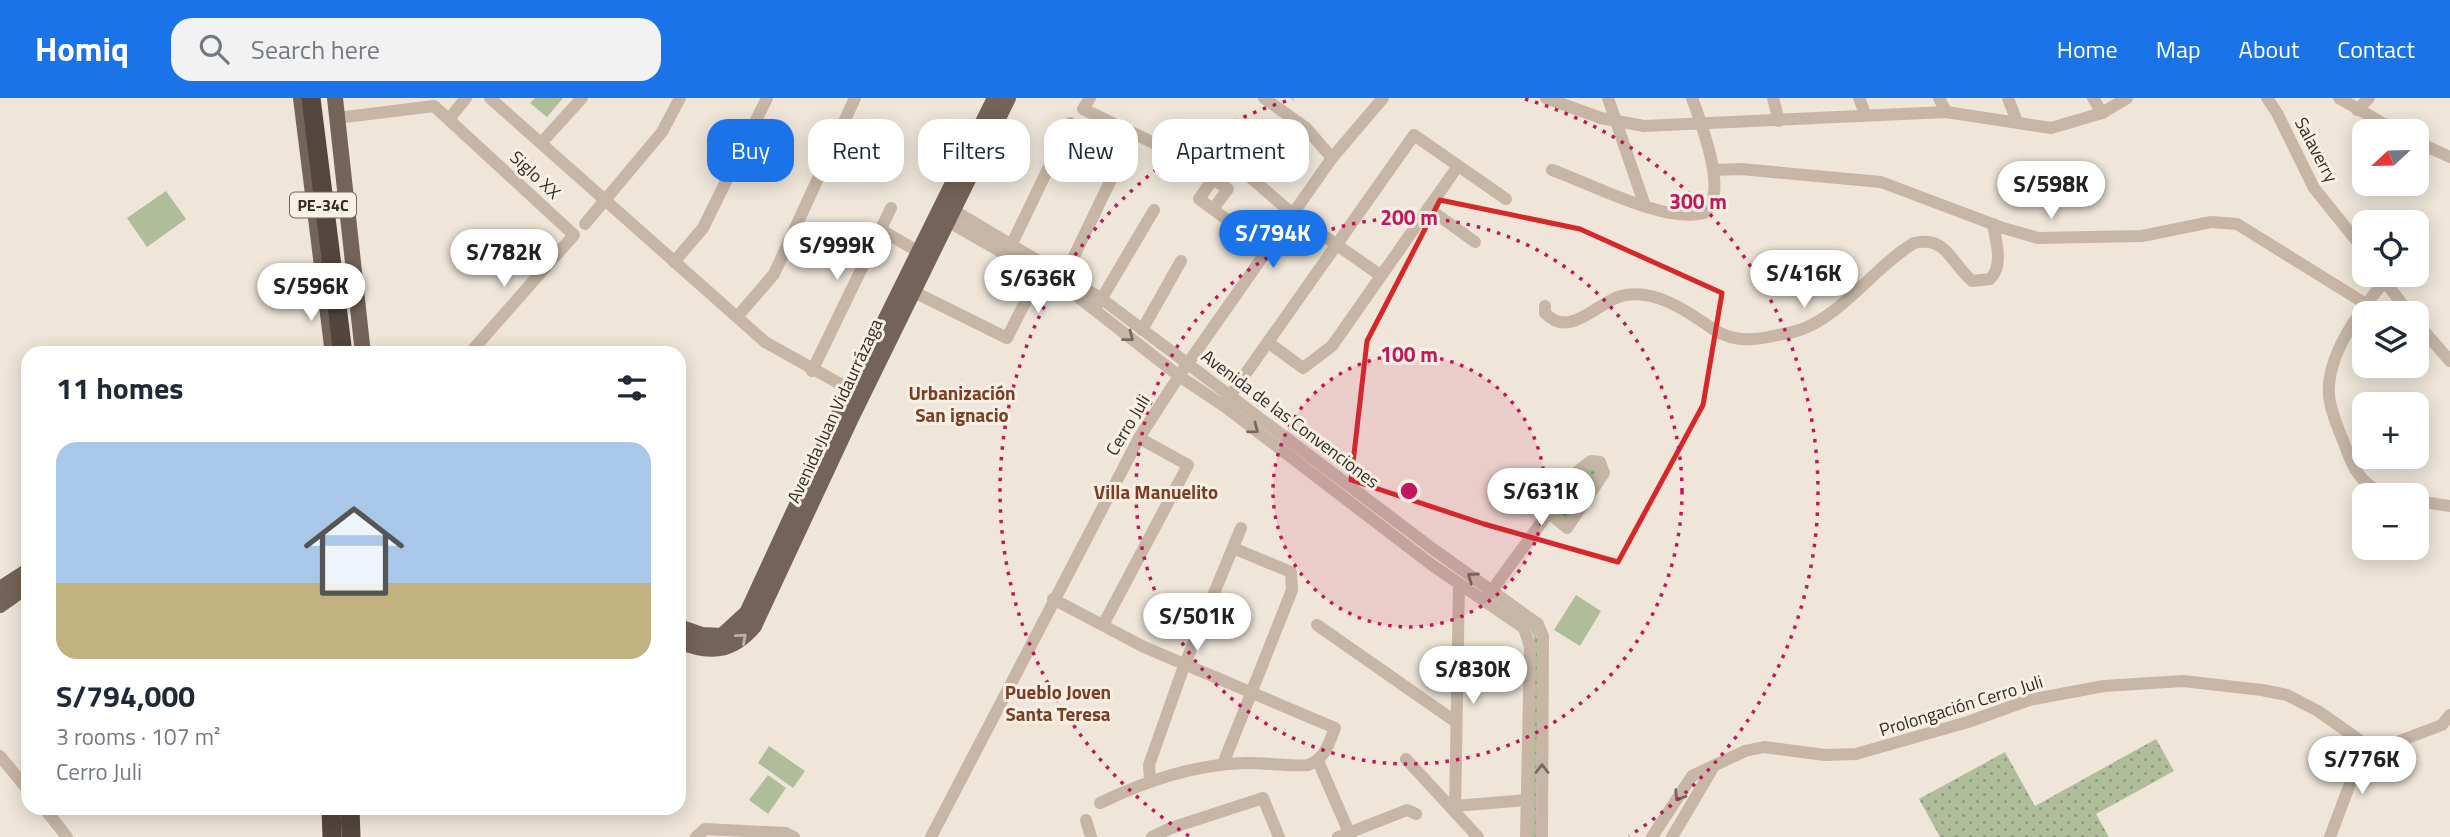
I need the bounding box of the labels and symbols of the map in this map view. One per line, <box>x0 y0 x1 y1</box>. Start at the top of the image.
street label: Salaverry <box>2288 112 2345 188</box>
north arrow <box>2352 119 2429 196</box>
street label: Siglo XX <box>504 144 567 205</box>
pin: S/598K <box>1994 162 2108 221</box>
text: 300 m <box>1669 185 1727 217</box>
road number: PE-34C <box>290 192 356 218</box>
text: 200 m <box>1380 201 1438 233</box>
pin: S/794K <box>1216 211 1330 270</box>
pin: S/999K <box>780 222 894 282</box>
pin: S/782K <box>447 230 561 289</box>
pin: S/416K <box>1747 250 1861 310</box>
pin: S/636K <box>981 256 1095 315</box>
pin: S/596K <box>254 264 368 323</box>
street label: Avenida Juan Vidaurrázaga <box>780 314 889 508</box>
one-way arrow <box>1122 328 1134 341</box>
text: 100 m <box>1380 338 1438 370</box>
street label: Avenida de las Convenciones <box>1196 343 1385 495</box>
district label: Urbanización San ignacio <box>908 378 1016 429</box>
street label: Cerro Juli <box>1099 389 1156 461</box>
one-way arrow <box>1247 421 1259 433</box>
pin: S/631K <box>1484 468 1598 528</box>
district label: Villa Manuelito <box>1094 477 1218 506</box>
centre of rings <box>1397 479 1421 503</box>
one-way arrow <box>1467 573 1480 585</box>
pin: S/501K <box>1140 594 1254 653</box>
one-way arrow <box>733 634 746 646</box>
pin: S/830K <box>1416 646 1530 706</box>
street label: Prolongación Cerro Juli <box>1876 668 2046 743</box>
district label: Pueblo Joven Santa Teresa <box>1005 677 1111 728</box>
pin: S/776K <box>2305 736 2419 796</box>
one-way arrow <box>1534 763 1550 774</box>
one-way arrow <box>1674 788 1687 801</box>

